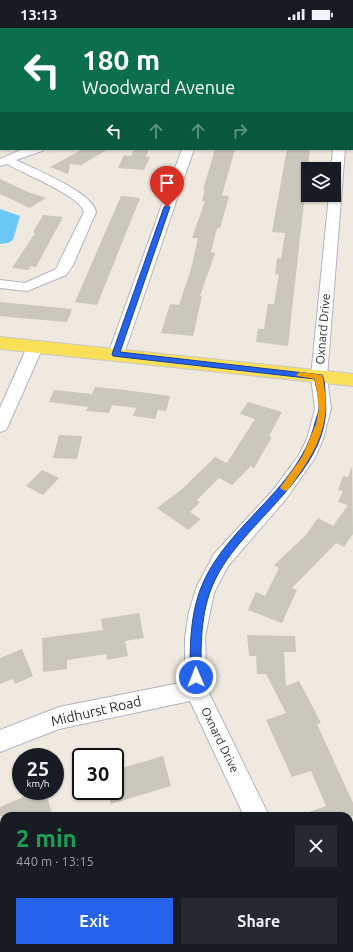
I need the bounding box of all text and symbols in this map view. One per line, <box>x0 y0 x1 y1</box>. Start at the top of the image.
text: 13:13 <box>20 6 58 23</box>
icon: left <box>16 44 68 96</box>
text: 180 m <box>82 44 160 75</box>
text: Woodward Avenue <box>82 77 235 97</box>
icon: left <box>103 120 125 142</box>
icon: ahead <box>145 120 167 142</box>
icon: ahead <box>187 120 209 142</box>
icon: right <box>229 120 251 142</box>
map controls <box>301 162 341 202</box>
button: layers <box>301 162 341 202</box>
pin <box>150 166 184 207</box>
icon: arrive <box>156 172 178 194</box>
street label: Oxnard Drive <box>313 293 332 365</box>
position arrow <box>175 656 217 698</box>
street label: Midhurst Road <box>49 693 143 729</box>
street label: Oxnard Drive <box>199 705 242 775</box>
speed limit sign: 30 <box>72 748 124 800</box>
text: 25 <box>27 757 49 780</box>
text: km/h <box>26 778 50 789</box>
text: 2 min <box>16 825 77 852</box>
button: close <box>295 825 337 867</box>
text: 440 m · 13:15 <box>16 854 94 868</box>
button: Exit <box>16 898 173 944</box>
button: Share <box>181 898 337 944</box>

